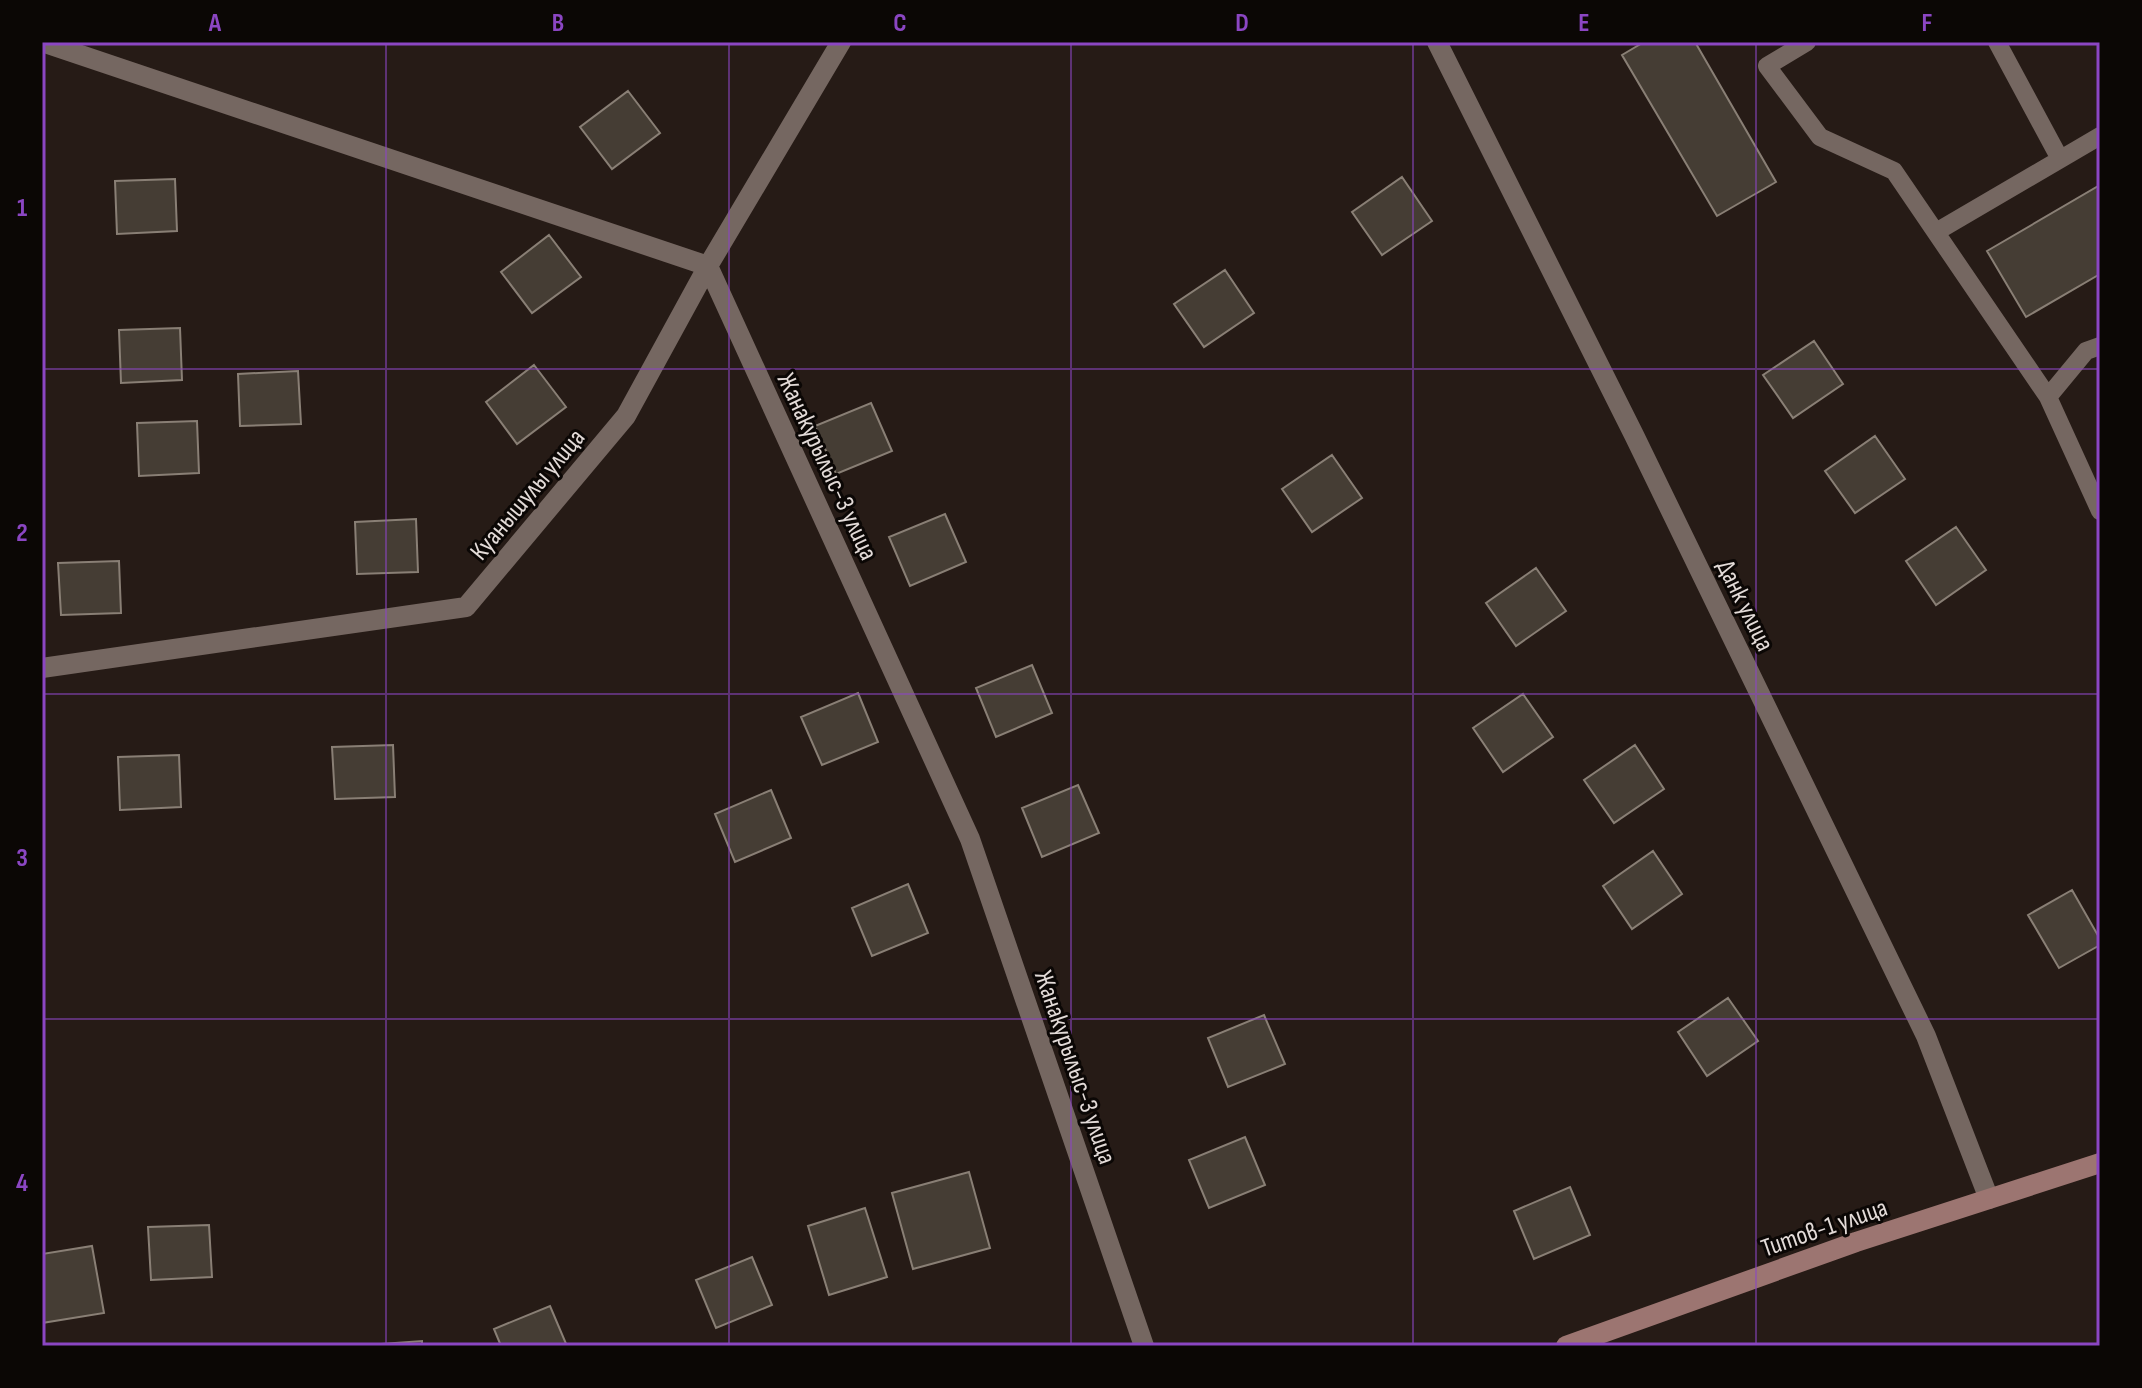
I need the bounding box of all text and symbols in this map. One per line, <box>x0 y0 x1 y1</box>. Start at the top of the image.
text: A <box>208 8 222 39</box>
text: B <box>552 8 564 39</box>
text: C <box>893 8 907 39</box>
text: D <box>1235 8 1249 39</box>
text: E <box>1578 8 1590 39</box>
text: F <box>1922 8 1933 39</box>
text: 1 <box>17 193 27 224</box>
street label: Жанакурылыс-3 улица <box>770 368 884 565</box>
street label: Куанышулы улица <box>464 423 592 567</box>
text: 2 <box>16 518 28 549</box>
street label: Данк улица <box>1709 555 1780 656</box>
text: 3 <box>16 843 28 874</box>
street label: Жанакурылыс-3 улица <box>1027 967 1122 1168</box>
text: 4 <box>16 1168 28 1199</box>
street label: Титов-1 улица <box>1757 1192 1892 1264</box>

